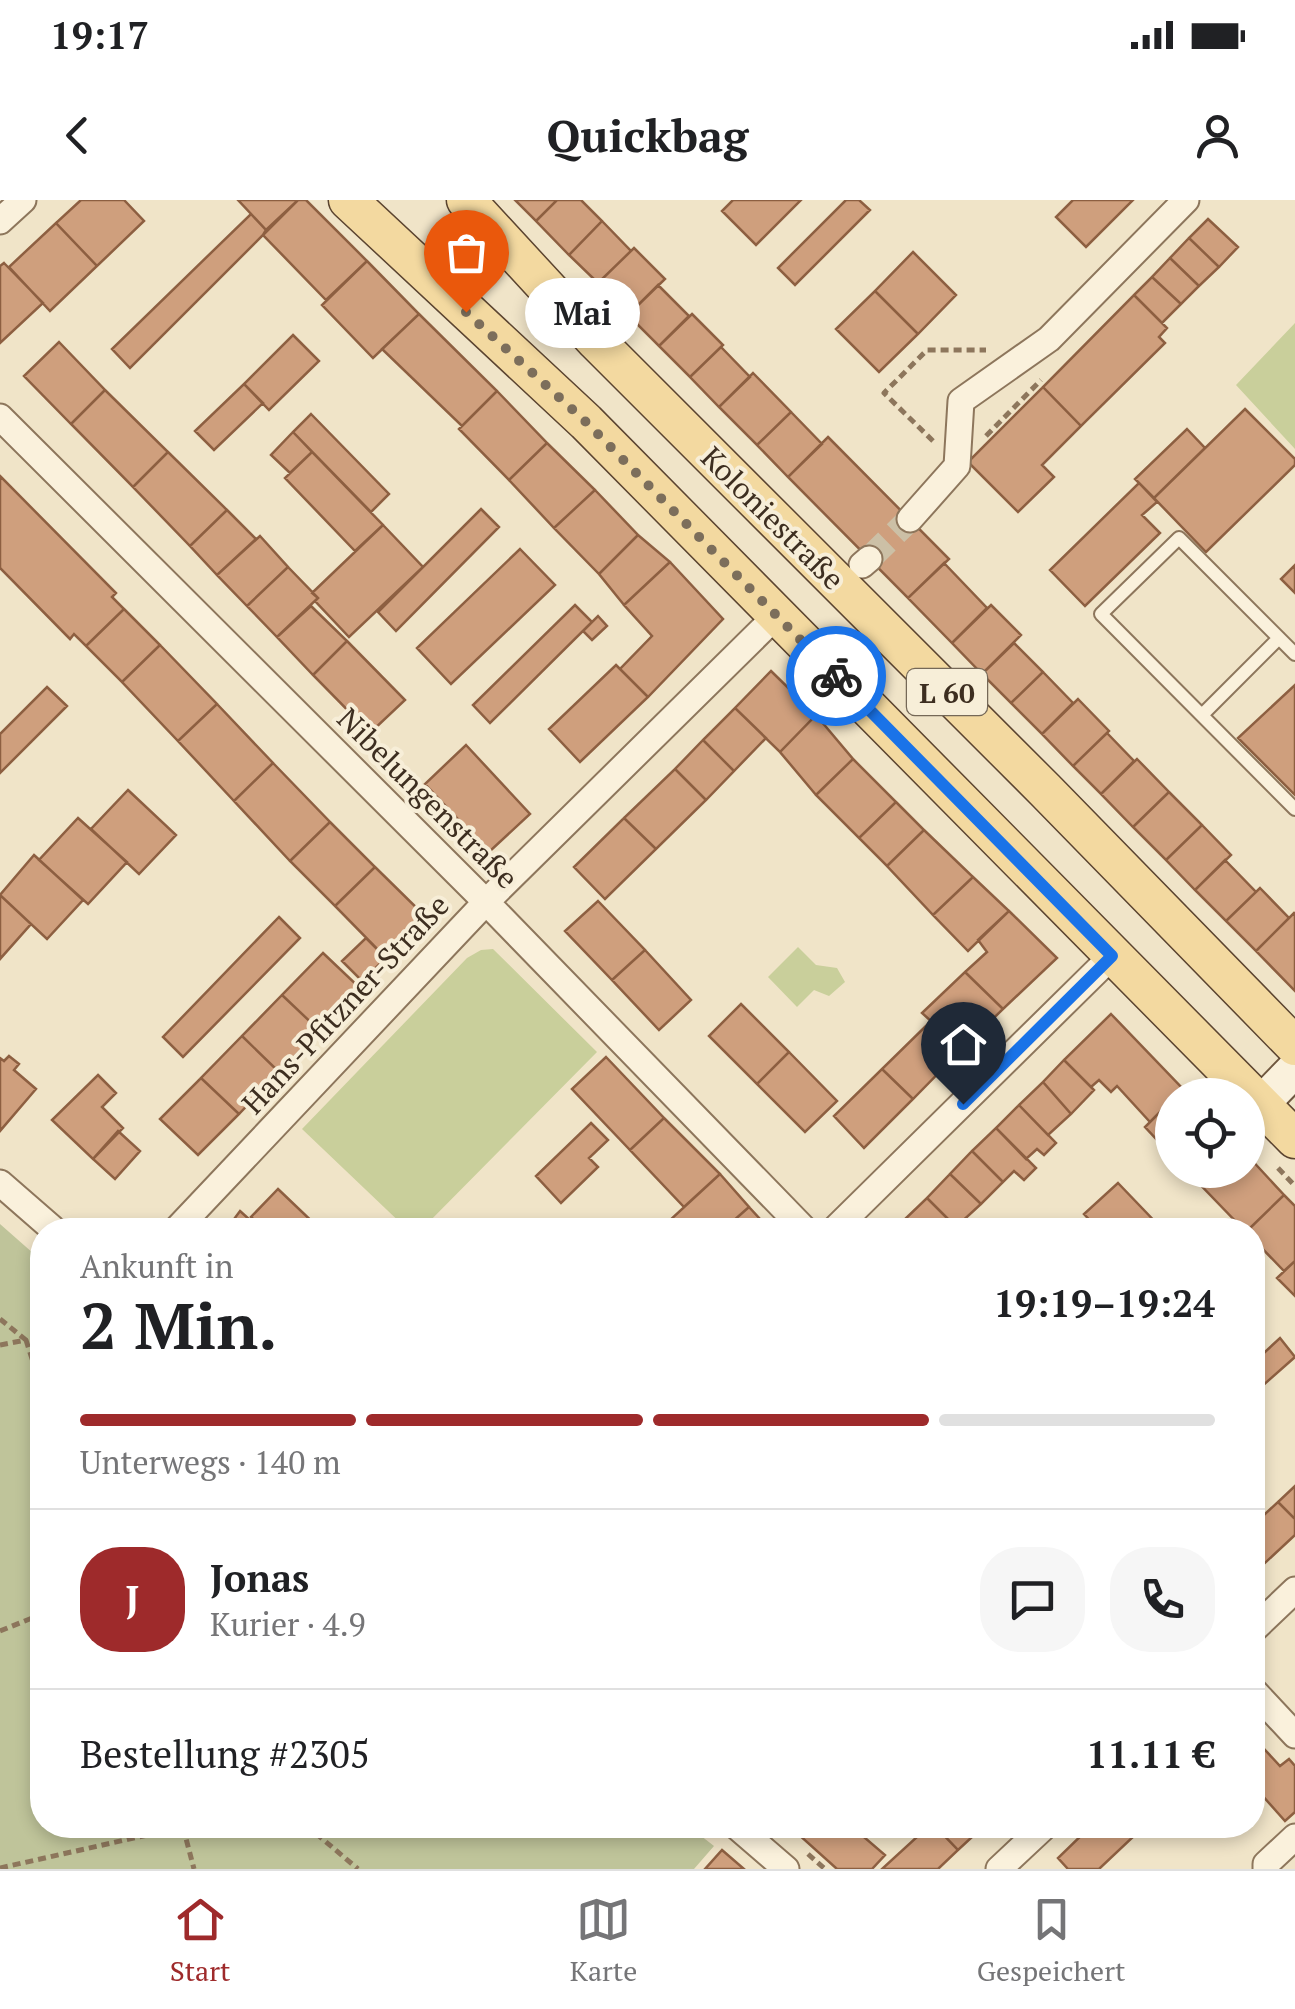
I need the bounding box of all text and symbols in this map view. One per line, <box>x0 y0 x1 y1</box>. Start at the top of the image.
text: 19:17 <box>50 10 149 60</box>
text: Quickbag <box>547 105 748 165</box>
icon: back <box>50 108 105 163</box>
icon: person <box>1190 108 1245 163</box>
pin <box>424 210 509 313</box>
icon: bag <box>439 225 494 280</box>
callout: Mai <box>526 277 641 347</box>
text: Mai <box>553 292 612 334</box>
street label: Koloniestraße <box>693 438 853 598</box>
courier <box>786 626 886 726</box>
icon: bike <box>809 649 864 704</box>
road number: L 60 <box>907 669 987 715</box>
street label: Nibelungenstraße <box>329 699 527 897</box>
street label: Hans-Pfitzner-Straße <box>233 886 457 1122</box>
pin <box>921 1002 1006 1105</box>
icon: home <box>936 1017 991 1072</box>
map controls <box>1155 1078 1265 1188</box>
button: locate <box>1155 1078 1265 1188</box>
text: Ankunft in <box>80 1245 234 1287</box>
text: 19:19–19:24 <box>993 1278 1215 1328</box>
text: 2 Min. <box>80 1281 277 1368</box>
text: Unterwegs · 140 m <box>80 1441 341 1483</box>
button: chat <box>980 1547 1085 1652</box>
button: phone <box>1110 1547 1215 1652</box>
text: Jonas <box>210 1553 309 1603</box>
text: J <box>126 1574 139 1624</box>
text: Kurier · 4.9 <box>210 1603 366 1645</box>
text: Bestellung #2305 <box>80 1729 370 1779</box>
text: 11.11 € <box>1086 1729 1215 1779</box>
tab: Start <box>170 1892 230 1989</box>
tab: Karte <box>570 1892 637 1989</box>
tab: Gespeichert <box>977 1892 1125 1989</box>

